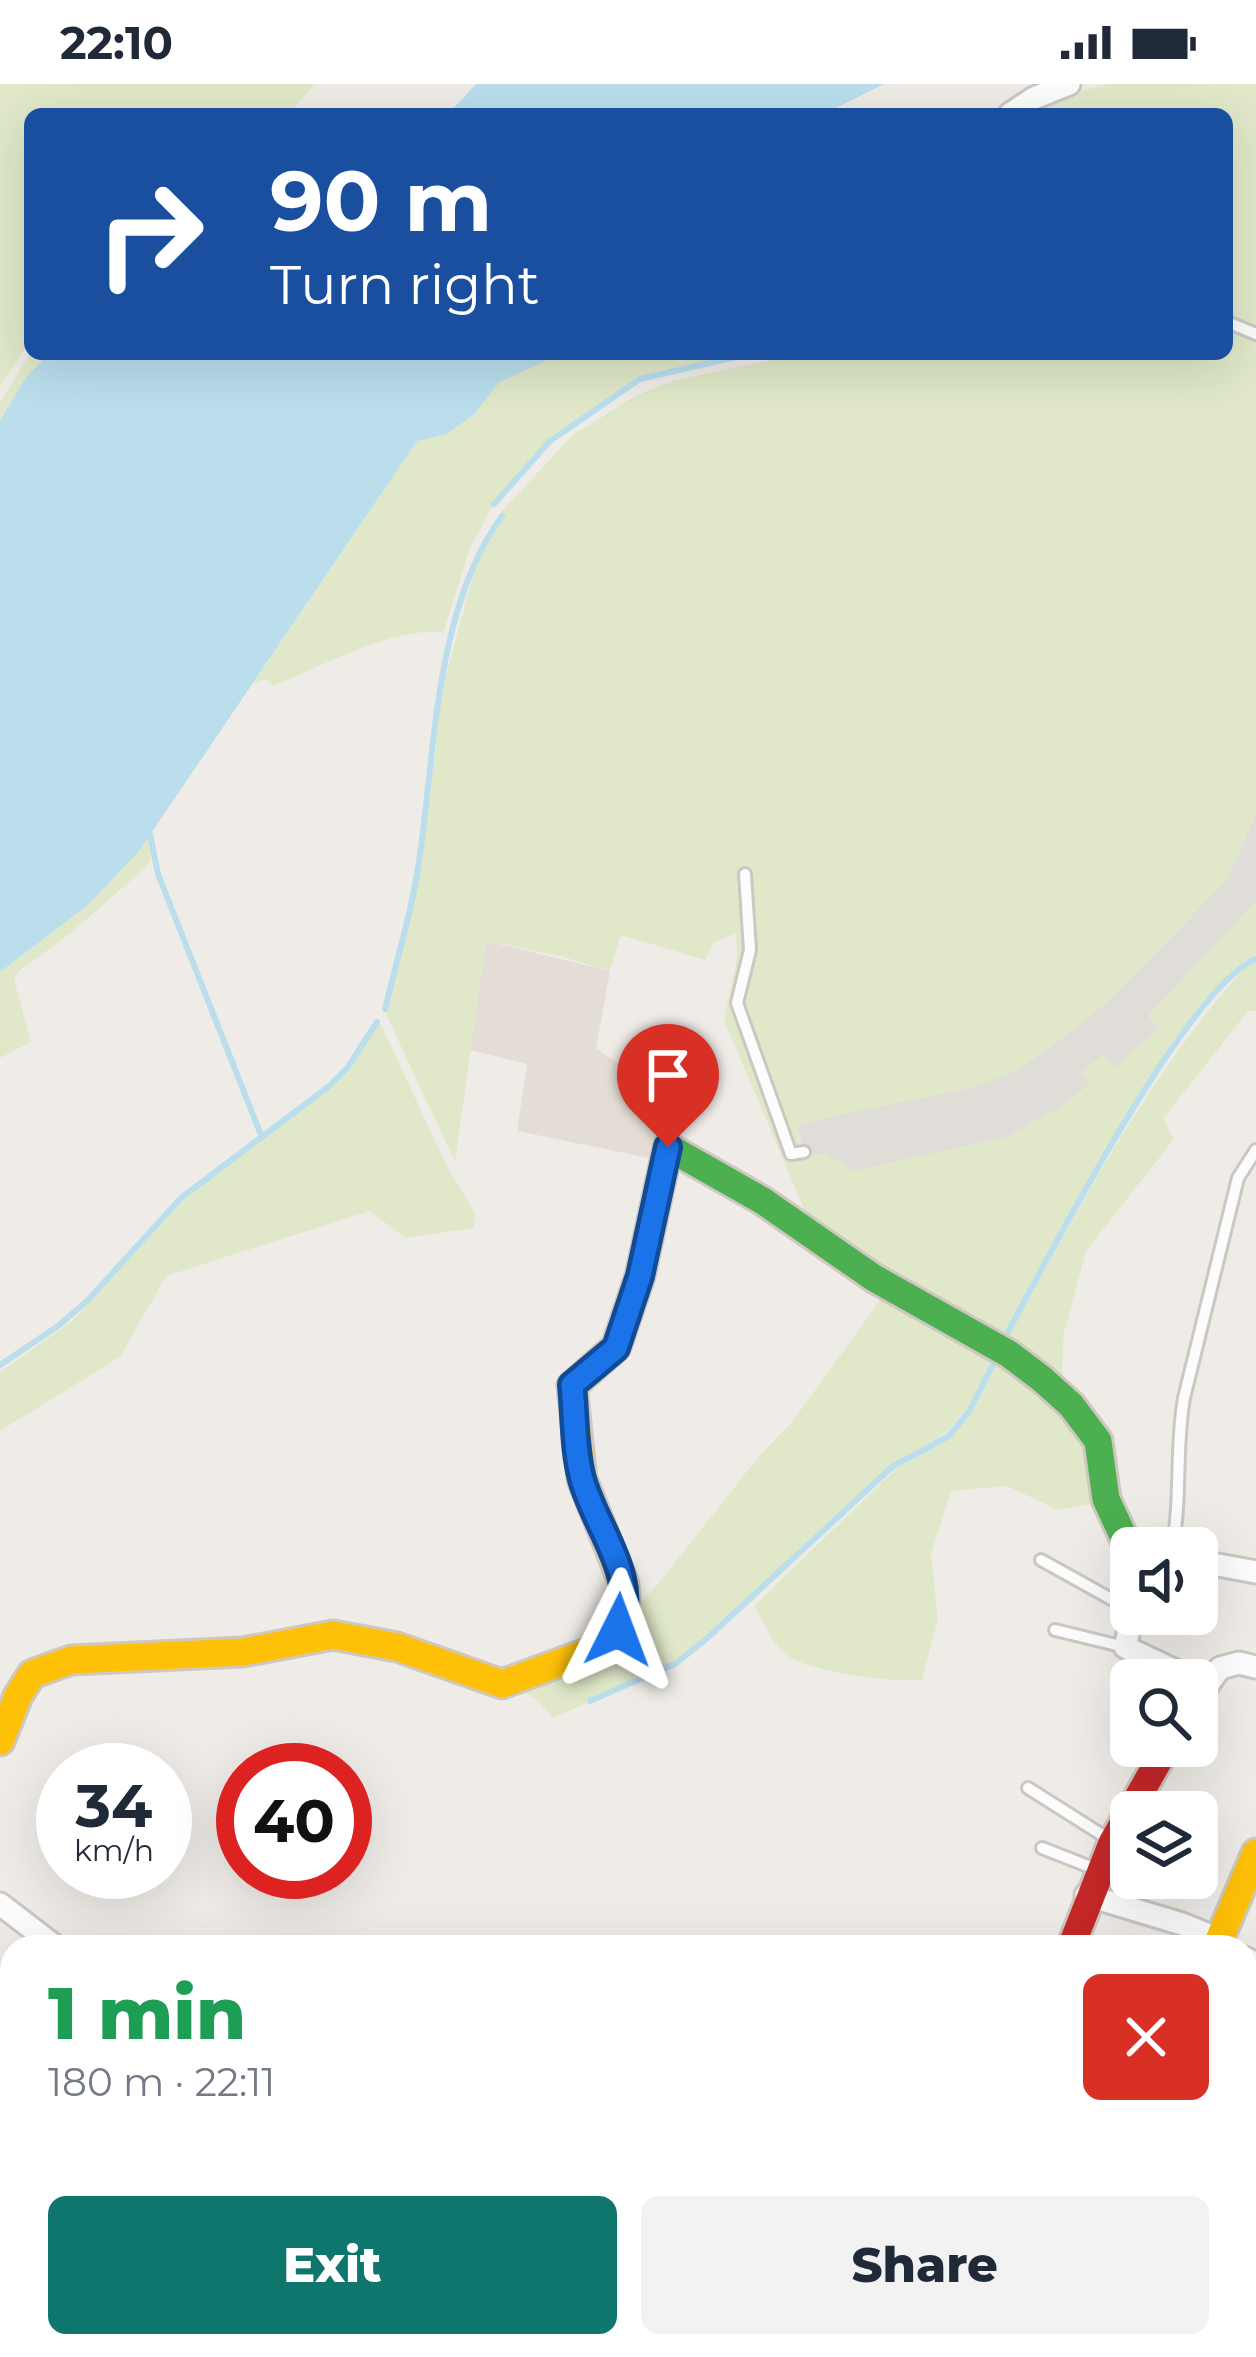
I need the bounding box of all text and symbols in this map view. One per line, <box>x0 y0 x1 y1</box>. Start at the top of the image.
text: 22:10 <box>60 15 173 70</box>
text: 90 m <box>270 150 492 252</box>
icon: right <box>72 156 228 312</box>
text: Turn right <box>270 252 540 318</box>
pin <box>617 1024 719 1147</box>
icon: arrive <box>635 1042 701 1108</box>
map controls <box>1110 1527 1218 1899</box>
button: sound <box>1110 1527 1218 1635</box>
position arrow <box>555 1567 681 1693</box>
button: search <box>1110 1659 1218 1767</box>
speed limit sign: 40 <box>216 1743 372 1899</box>
text: 34 <box>76 1769 152 1842</box>
button: layers <box>1110 1791 1218 1899</box>
text: km/h <box>74 1832 154 1869</box>
text: 1 min <box>48 1969 246 2057</box>
button: close <box>1083 1974 1209 2100</box>
text: 180 m · 22:11 <box>48 2058 275 2106</box>
button: Exit <box>48 2196 617 2334</box>
button: Share <box>641 2196 1209 2334</box>

